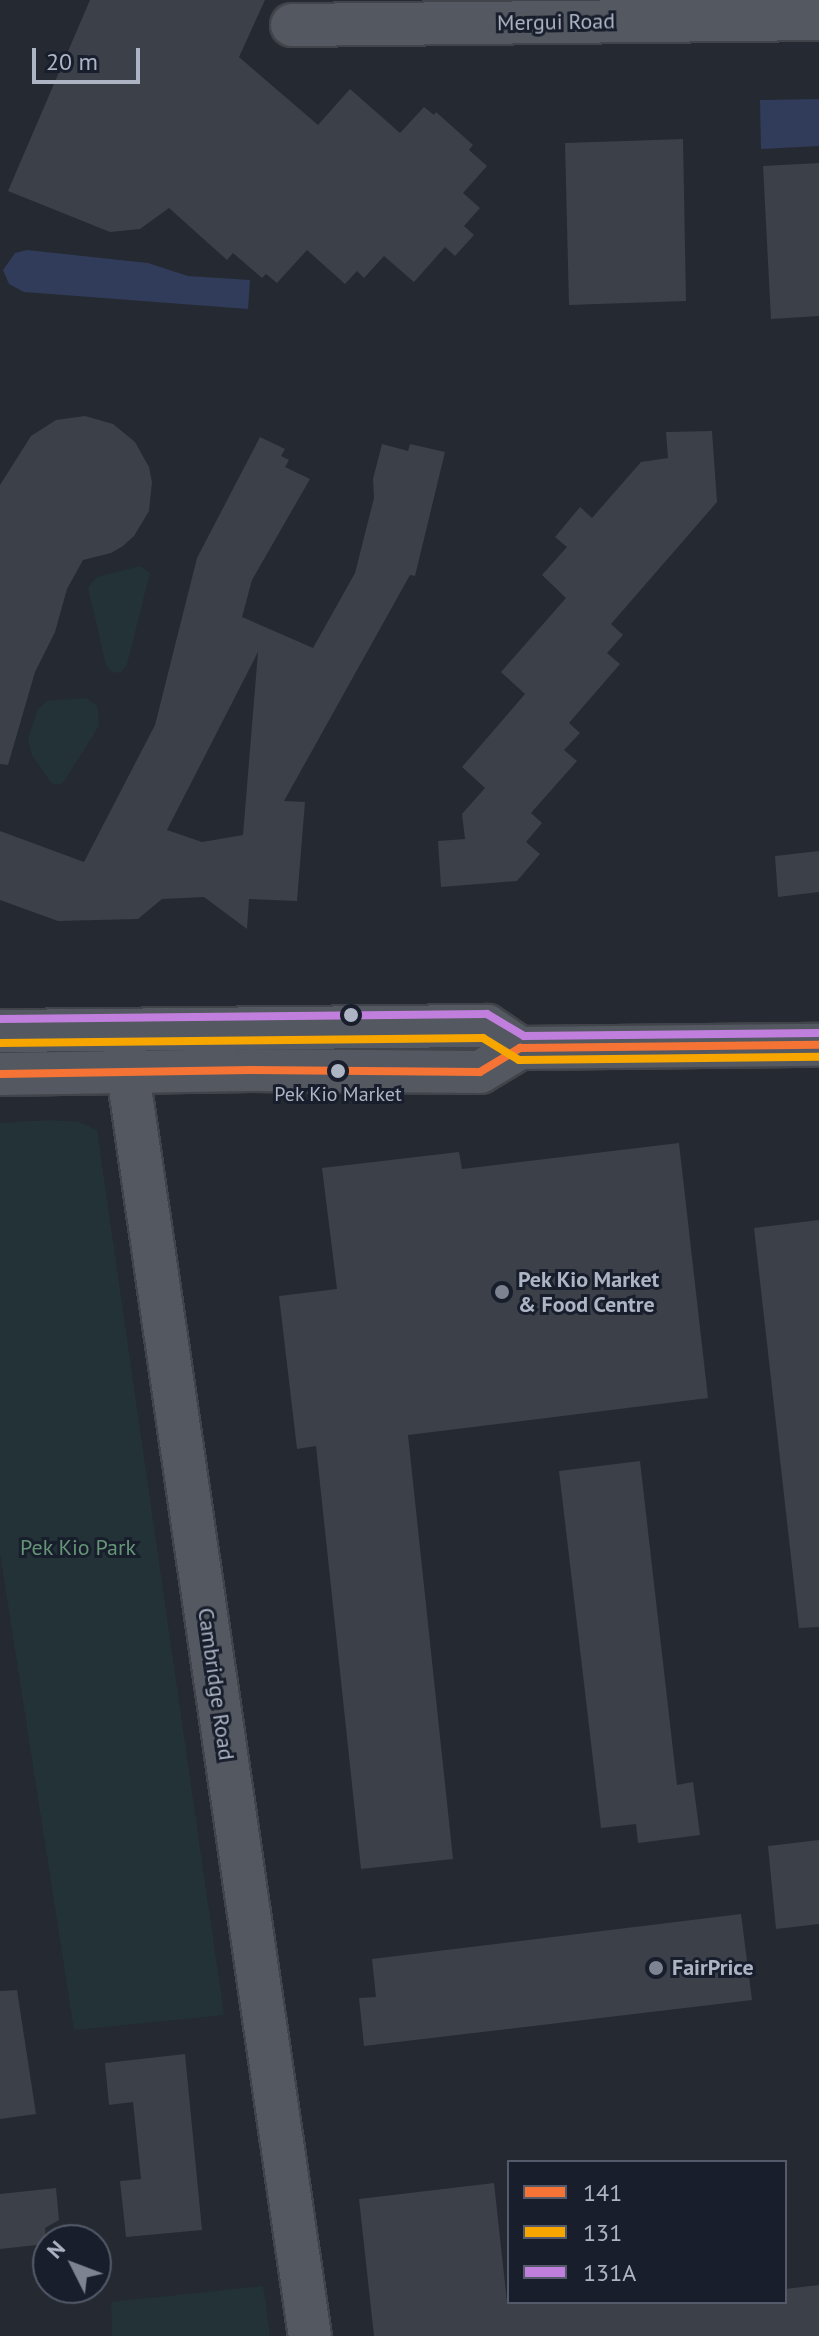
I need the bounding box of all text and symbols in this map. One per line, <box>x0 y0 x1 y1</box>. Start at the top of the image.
street label: Mergui Road <box>497 8 615 36</box>
scale bar <box>36 32 144 82</box>
text: 20 m <box>46 46 98 77</box>
unlabelled marker <box>343 1007 359 1023</box>
marker: Pek Kio Market <box>330 1063 346 1079</box>
place label: Pek Kio Market <box>274 1082 402 1106</box>
place label: Pek Kio Market & Food Centre <box>518 1266 660 1318</box>
marker: Pek Kio Market & Food Centre <box>493 1283 511 1301</box>
park label: Pek Kio Park <box>20 1535 136 1561</box>
street label: Cambridge Road <box>192 1606 240 1762</box>
place label: FairPrice <box>672 1955 754 1981</box>
marker: FairPrice <box>647 1959 665 1977</box>
legend <box>507 2160 787 2304</box>
text: 141 <box>583 2177 622 2208</box>
text: 131 <box>583 2217 622 2248</box>
north arrow <box>32 2224 112 2304</box>
text: N <box>40 2235 71 2264</box>
text: 131A <box>583 2257 636 2288</box>

